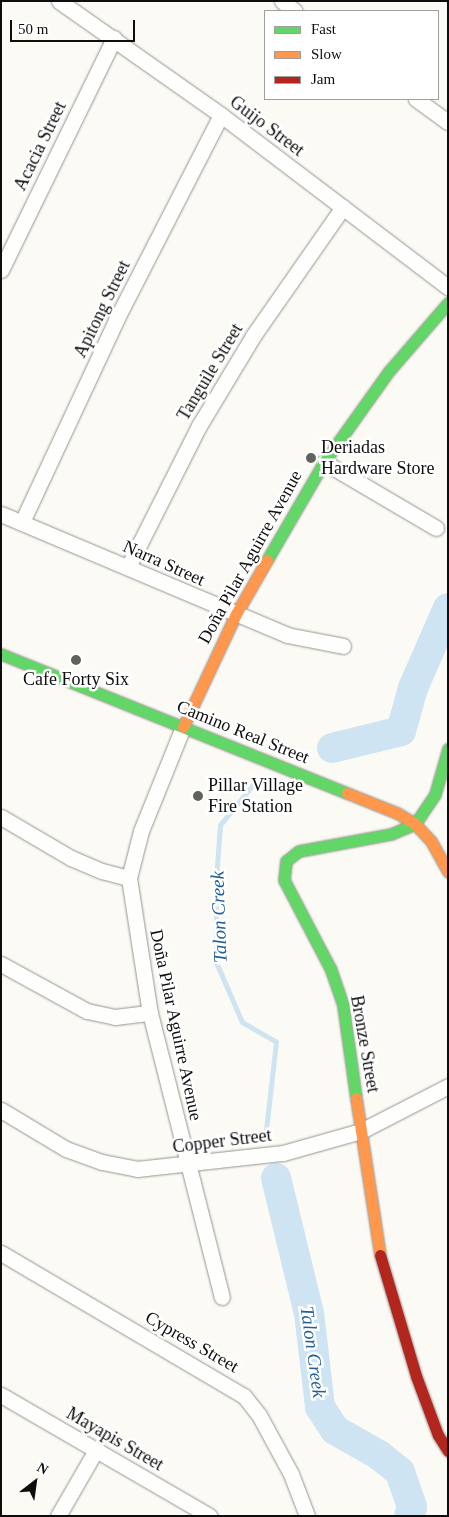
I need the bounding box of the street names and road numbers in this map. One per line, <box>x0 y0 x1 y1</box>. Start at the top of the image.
street label: Guijo Street <box>226 91 308 161</box>
street label: Acacia Street <box>9 98 71 194</box>
street label: Apitong Street <box>69 257 135 361</box>
street label: Tanguile Street <box>173 320 247 424</box>
street label: Doña Pilar Aguirre Avenue <box>193 466 307 648</box>
street label: Narra Street <box>120 535 208 591</box>
street label: Camino Real Street <box>174 696 312 768</box>
street label: Doña Pilar Aguirre Avenue <box>145 926 207 1124</box>
street label: Bronze Street <box>346 994 384 1094</box>
street label: Copper Street <box>171 1124 273 1158</box>
street label: Cypress Street <box>141 1307 243 1377</box>
street label: Mayapis Street <box>63 1403 167 1475</box>

